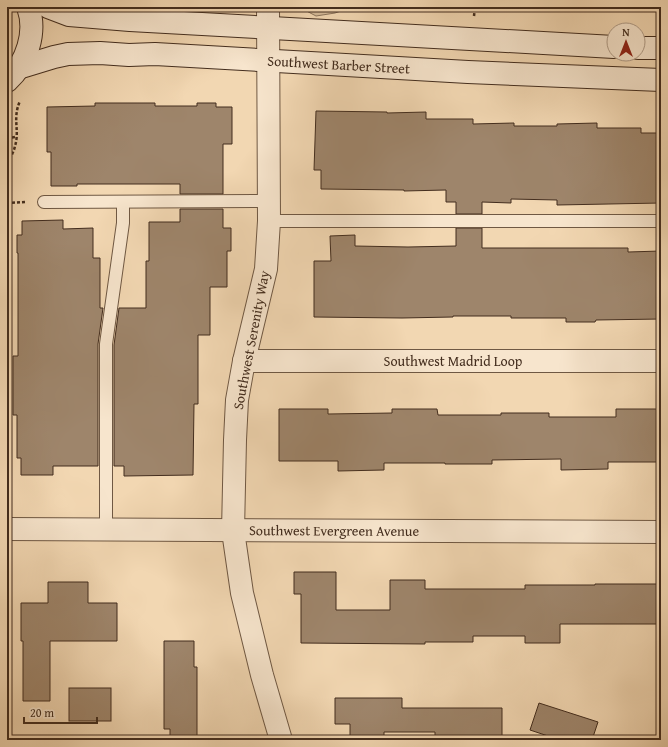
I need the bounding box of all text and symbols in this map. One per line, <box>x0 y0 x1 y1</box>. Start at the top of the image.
north arrow <box>606 22 646 62</box>
text: N <box>622 24 630 40</box>
street label: Southwest Barber Street <box>267 50 411 79</box>
street label: Southwest Serenity Way <box>228 269 274 411</box>
street label: Southwest Madrid Loop <box>384 351 523 371</box>
street label: Southwest Evergreen Avenue <box>249 520 420 541</box>
scale bar <box>24 699 97 725</box>
text: 20 m <box>30 704 54 721</box>

